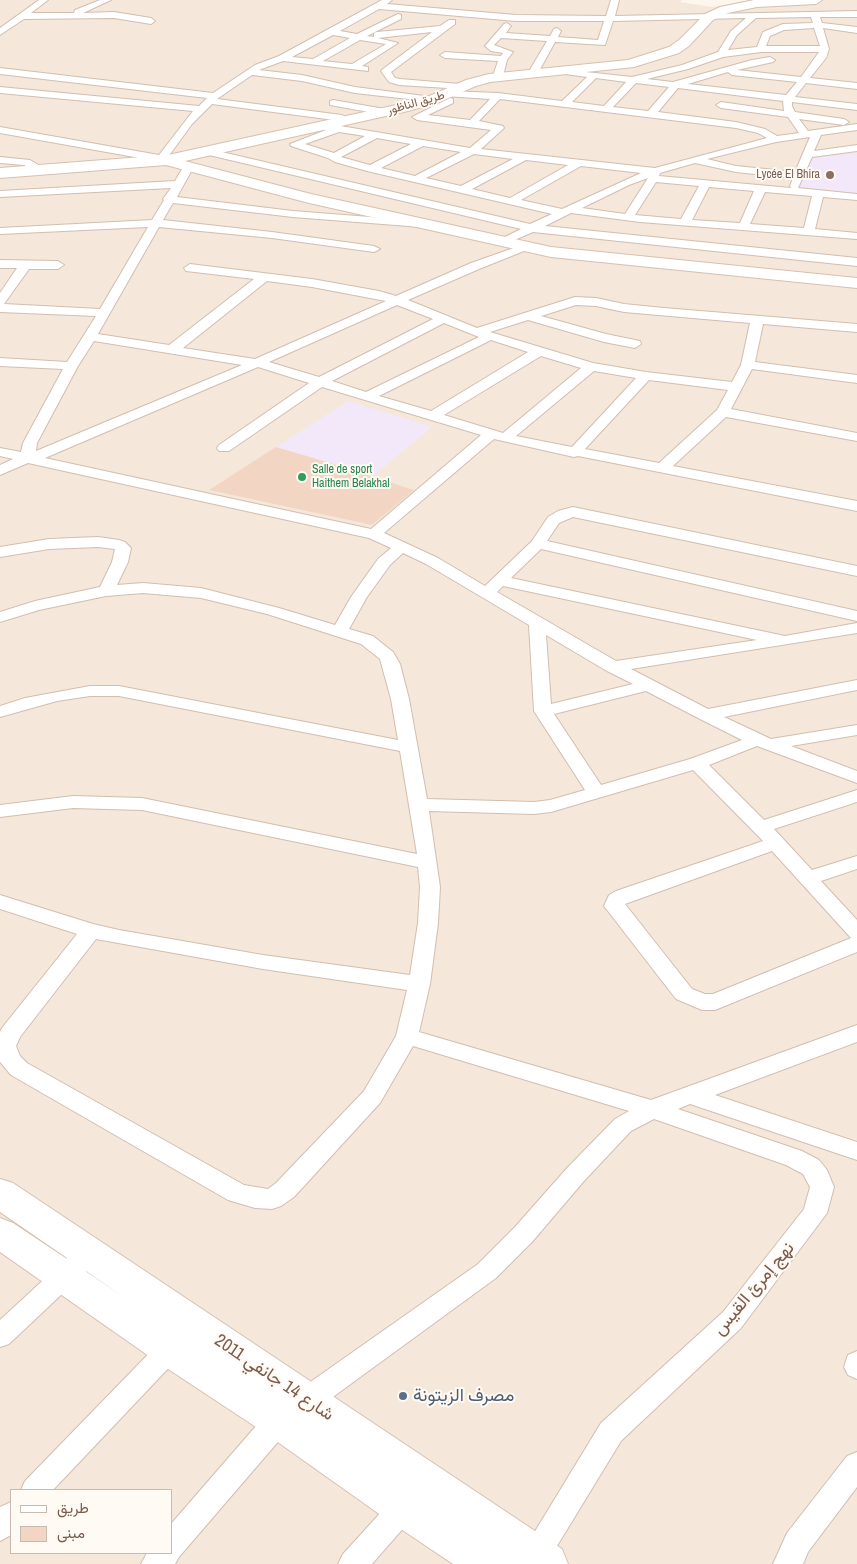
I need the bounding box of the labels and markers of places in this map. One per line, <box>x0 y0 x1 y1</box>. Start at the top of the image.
place label: Lycée El Bhira <box>756 168 820 182</box>
marker: Lycée El Bhira <box>824 169 836 181</box>
place label: Salle de sport Haithem Belakhal <box>312 463 390 491</box>
marker: Salle de sport Haithem Belakhal <box>296 471 308 483</box>
place label: مصرف الزيتونة <box>413 1385 514 1407</box>
marker: مصرف الزيتونة <box>397 1390 409 1402</box>

